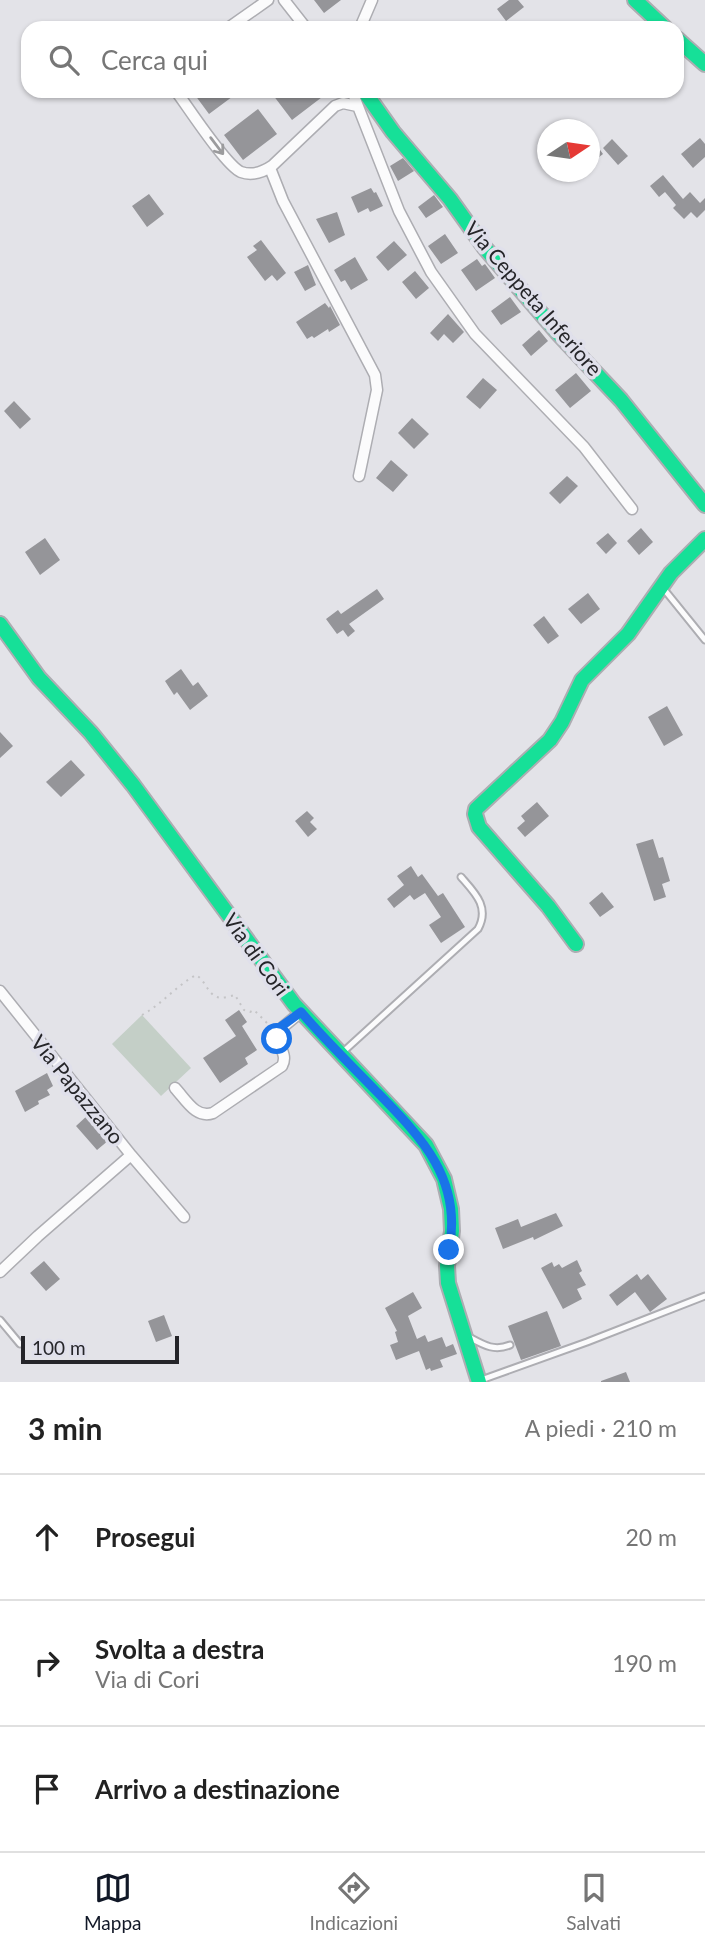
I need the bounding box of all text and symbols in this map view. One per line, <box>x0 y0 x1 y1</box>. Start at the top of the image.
search box <box>21 21 684 98</box>
icon: search <box>45 41 83 79</box>
text: Cerca qui <box>101 44 208 76</box>
north arrow <box>537 119 600 182</box>
one-way arrow <box>210 136 225 154</box>
street label: Via Ceppeta Inferiore <box>460 216 608 380</box>
street label: Via di Cori <box>219 908 295 1000</box>
route start <box>261 1023 292 1054</box>
street label: Via Papazzano <box>26 1029 130 1149</box>
route end <box>433 1234 464 1265</box>
scale bar <box>21 1333 178 1365</box>
text: 100 m <box>32 1336 86 1359</box>
text: 3 min <box>28 1410 102 1446</box>
text: A piedi · 210 m <box>525 1414 677 1442</box>
icon: ahead <box>28 1518 66 1556</box>
text: Prosegui <box>95 1521 195 1553</box>
text: 20 m <box>626 1523 677 1551</box>
text: Svolta a destra <box>95 1633 265 1665</box>
icon: right <box>28 1644 66 1682</box>
text: 190 m <box>612 1649 677 1677</box>
text: Via di Cori <box>95 1665 200 1693</box>
icon: arrive <box>28 1770 66 1808</box>
text: Arrivo a destinazione <box>95 1773 340 1805</box>
tab: Mappa <box>84 1869 142 1934</box>
tab: Indicazioni <box>310 1869 398 1934</box>
tab: Salvati <box>566 1869 621 1934</box>

